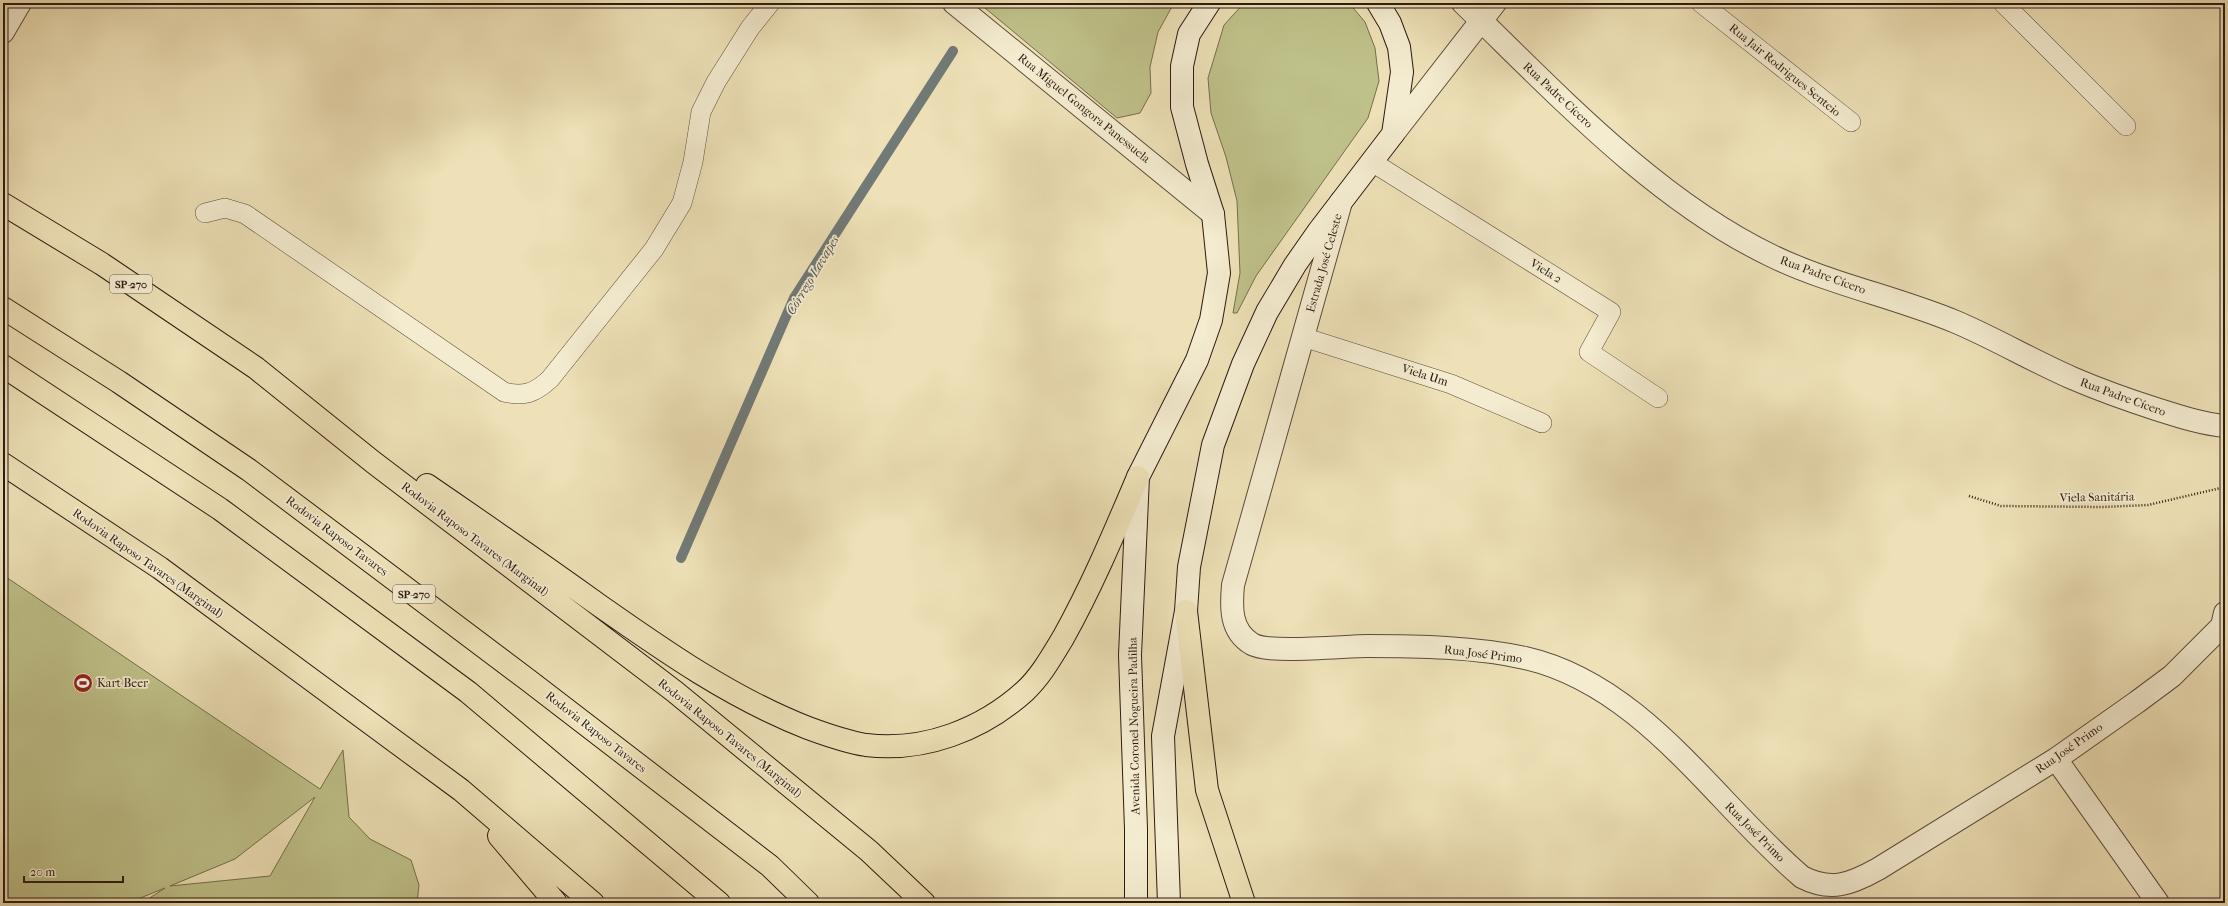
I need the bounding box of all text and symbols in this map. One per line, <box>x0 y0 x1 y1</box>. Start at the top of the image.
street label: Rua Jair Rodrigues Senteio <box>1726 21 1844 119</box>
street label: Rua Miguel Gongora Panessuela <box>1015 50 1153 166</box>
street label: Rua Padre Cícero <box>1520 59 1596 131</box>
street label: Estrada José Celeste <box>1303 212 1345 314</box>
water label: Córrego Lavapes <box>783 232 842 317</box>
street label: Rua Padre Cícero <box>1778 253 1868 297</box>
street label: Viela 2 <box>1527 255 1564 286</box>
road number: SP-270 <box>110 275 152 293</box>
street label: Viela Um <box>1399 361 1450 389</box>
street label: Rua Padre Cícero <box>2078 375 2168 419</box>
street label: Rodovia Raposo Tavares (Marginal) <box>399 479 551 599</box>
street label: Viela Sanitária <box>2058 489 2135 505</box>
street label: Rodovia Raposo Tavares <box>283 493 391 579</box>
street label: Rodovia Raposo Tavares (Marginal) <box>70 505 226 621</box>
road number: SP-270 <box>393 585 435 603</box>
street label: Avenida Coronel Nogueira Padilha <box>1125 637 1143 816</box>
street label: Rua José Primo <box>1443 642 1523 666</box>
sports icon: Kart Beer <box>72 672 94 694</box>
place label: Kart Beer <box>97 676 149 690</box>
street label: Rodovia Raposo Tavares (Marginal) <box>655 676 805 800</box>
street label: Rodovia Raposo Tavares <box>543 688 650 776</box>
street label: Rua José Primo <box>2033 720 2105 776</box>
street label: Rua José Primo <box>1722 799 1788 865</box>
scale bar <box>24 858 123 884</box>
text: 20 m <box>30 865 55 879</box>

